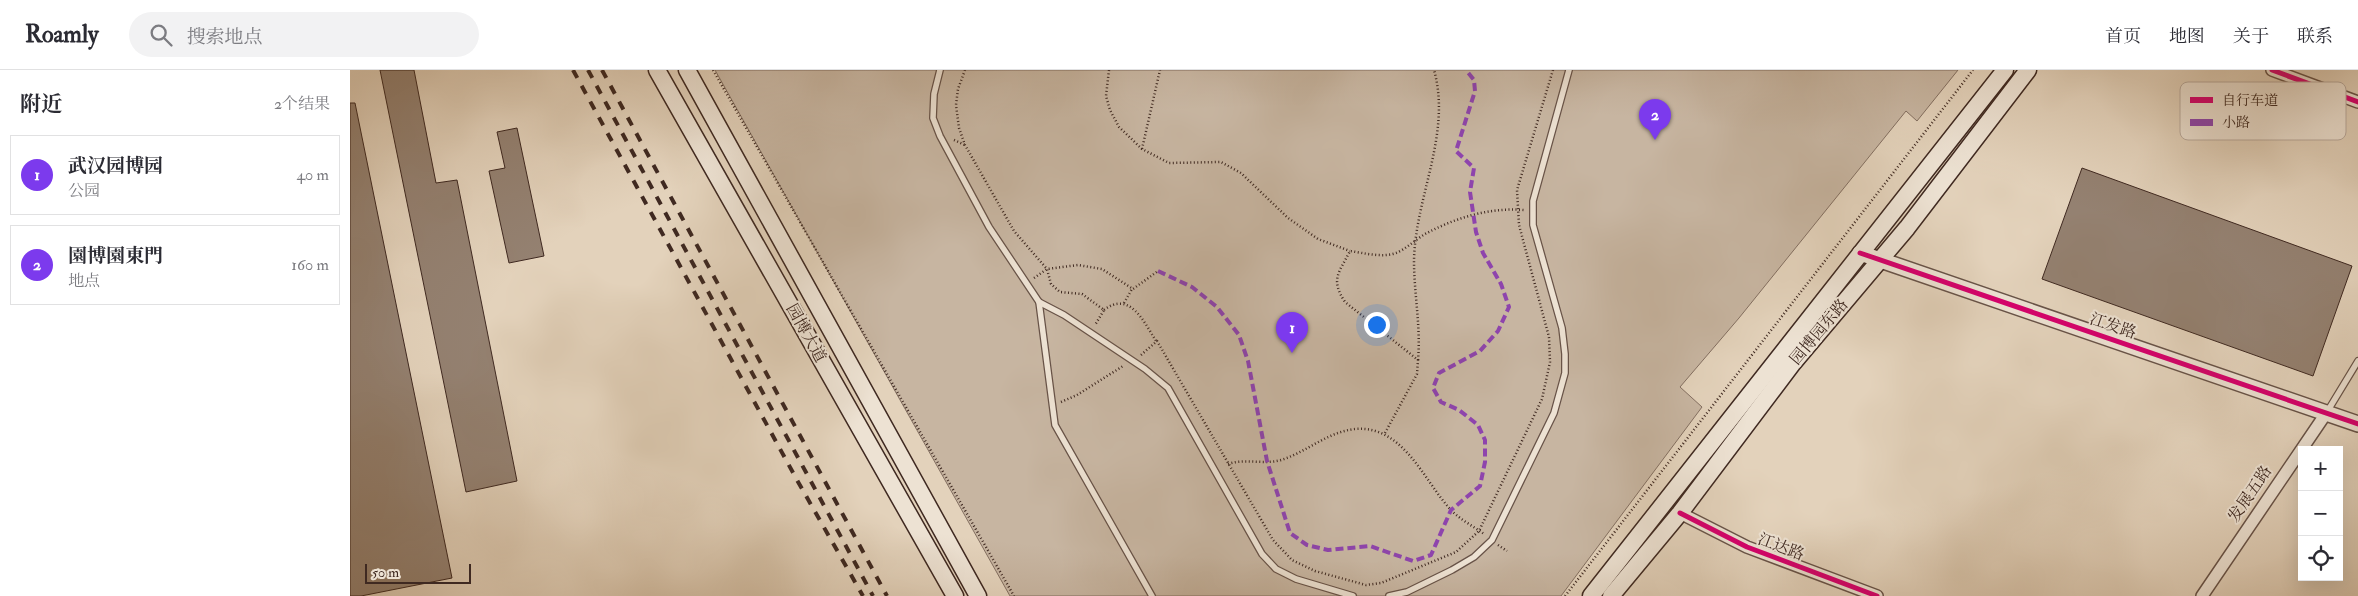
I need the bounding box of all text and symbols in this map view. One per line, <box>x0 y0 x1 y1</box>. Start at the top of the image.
search box <box>129 12 479 57</box>
text: Roamly <box>25 19 99 50</box>
icon: search <box>147 21 175 49</box>
text: 搜索地点 <box>187 25 263 49</box>
text: 首页 <box>2105 25 2141 48</box>
text: 地图 <box>2169 25 2205 48</box>
text: 关于 <box>2233 25 2269 48</box>
text: 联系 <box>2297 25 2333 48</box>
legend <box>2180 82 2346 140</box>
text: 附近 <box>20 91 62 118</box>
text: 自行车道 <box>2222 92 2278 109</box>
text: 2个结果 <box>274 94 330 114</box>
pin: 2 <box>1639 99 1671 140</box>
text: 小路 <box>2222 114 2250 131</box>
text: 武汉园博园 <box>68 154 163 178</box>
text: 1 <box>34 165 40 185</box>
text: 40 m <box>296 165 329 185</box>
text: 公园 <box>68 181 100 201</box>
text: 園博園東門 <box>68 244 163 268</box>
text: 2 <box>33 255 41 275</box>
text: 160 m <box>291 255 329 275</box>
text: 地点 <box>68 271 100 291</box>
street label: 园博园东路 <box>1786 295 1852 369</box>
street label: 园博大道 <box>782 300 830 366</box>
street label: 江发路 <box>2087 309 2139 343</box>
pin: 1 <box>1276 312 1308 353</box>
your location <box>1364 312 1390 338</box>
map controls <box>2298 446 2343 581</box>
button: + <box>2298 446 2343 491</box>
street label: 发展五路 <box>2224 462 2276 526</box>
button: − <box>2298 491 2343 536</box>
street label: 江达路 <box>1755 529 1807 565</box>
button: locate <box>2298 536 2343 581</box>
scale bar <box>365 561 471 584</box>
text: 50 m <box>372 564 399 581</box>

